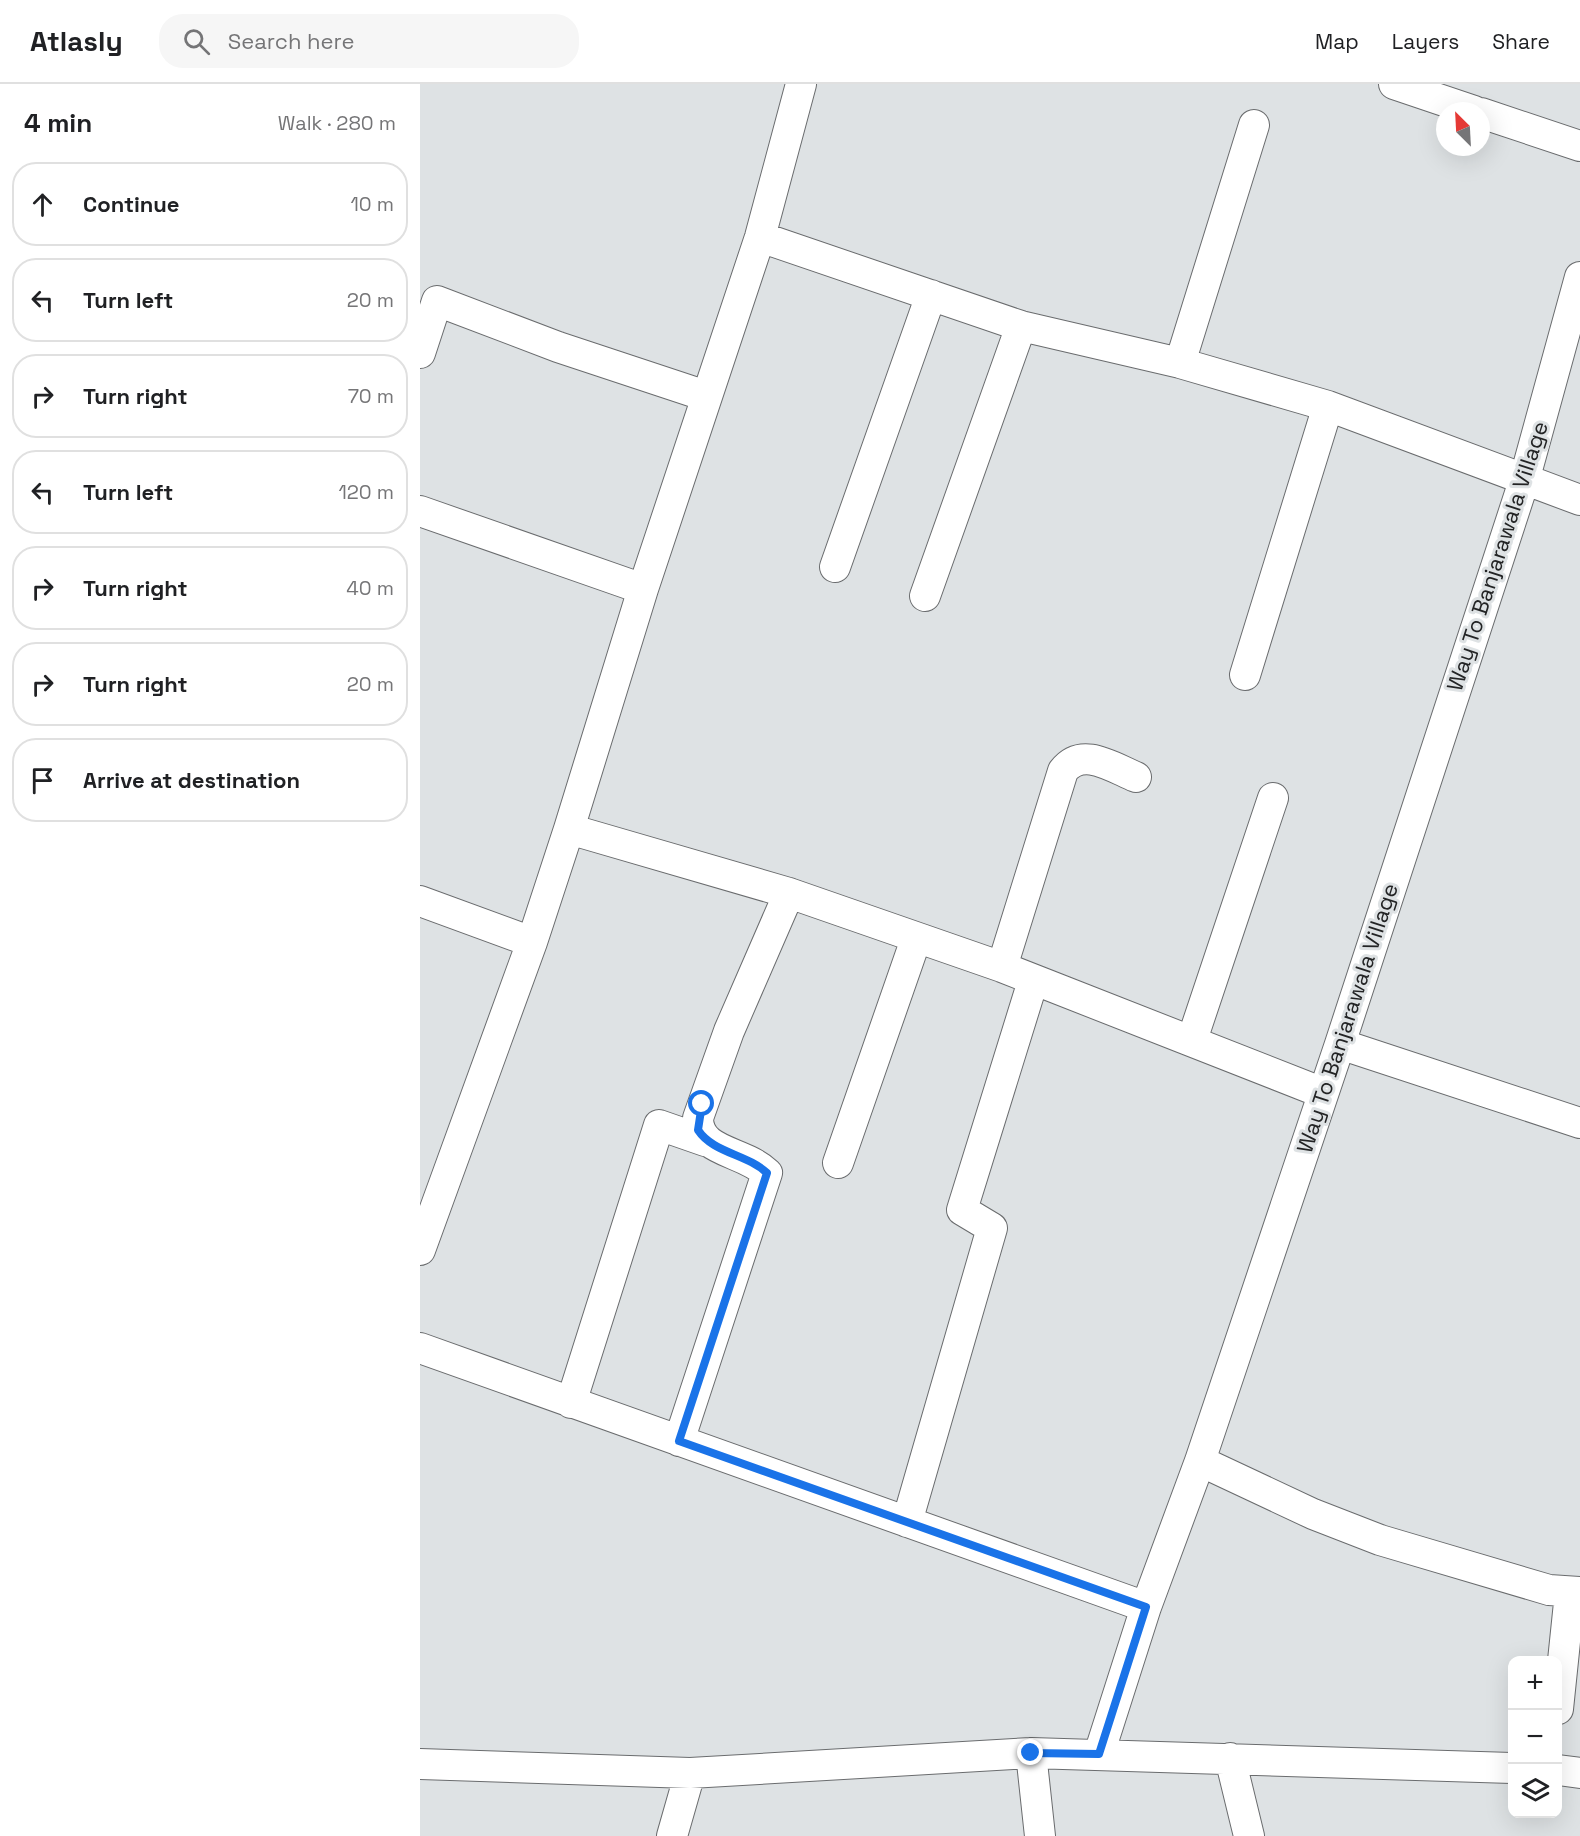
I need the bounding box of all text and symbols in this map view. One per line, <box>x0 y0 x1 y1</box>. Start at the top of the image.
search box <box>159 14 579 68</box>
text: Atlasly <box>30 23 123 59</box>
icon: search <box>180 25 213 58</box>
text: Search here <box>228 27 354 55</box>
text: Map <box>1315 28 1359 55</box>
text: Layers <box>1392 28 1459 55</box>
text: Share <box>1492 28 1550 55</box>
north arrow <box>1436 102 1490 156</box>
text: 4 min <box>24 106 92 140</box>
text: Walk · 280 m <box>278 110 396 136</box>
icon: ahead <box>26 188 59 221</box>
text: Continue <box>83 190 179 218</box>
text: 10 m <box>350 191 394 217</box>
icon: left <box>26 284 59 317</box>
text: Turn left <box>83 286 173 314</box>
text: 20 m <box>347 287 394 313</box>
icon: right <box>26 380 59 413</box>
text: Turn right <box>83 382 188 410</box>
text: 70 m <box>348 383 394 409</box>
street label: Way To Banjarawala Village <box>1440 418 1554 694</box>
icon: left <box>26 476 59 509</box>
text: Turn left <box>83 478 173 506</box>
text: 120 m <box>338 479 394 505</box>
icon: right <box>26 572 59 605</box>
text: Turn right <box>83 574 188 602</box>
text: 40 m <box>346 575 394 601</box>
icon: right <box>26 668 59 701</box>
text: Turn right <box>83 670 188 698</box>
text: 20 m <box>347 671 394 697</box>
icon: arrive <box>26 764 59 797</box>
text: Arrive at destination <box>83 766 300 794</box>
street label: Way To Banjarawala Village <box>1290 880 1404 1156</box>
route start <box>688 1090 714 1116</box>
map controls <box>1508 1656 1562 1818</box>
button: + <box>1508 1656 1562 1710</box>
button: − <box>1508 1710 1562 1764</box>
route end <box>1017 1739 1043 1765</box>
button: layers <box>1508 1764 1562 1818</box>

